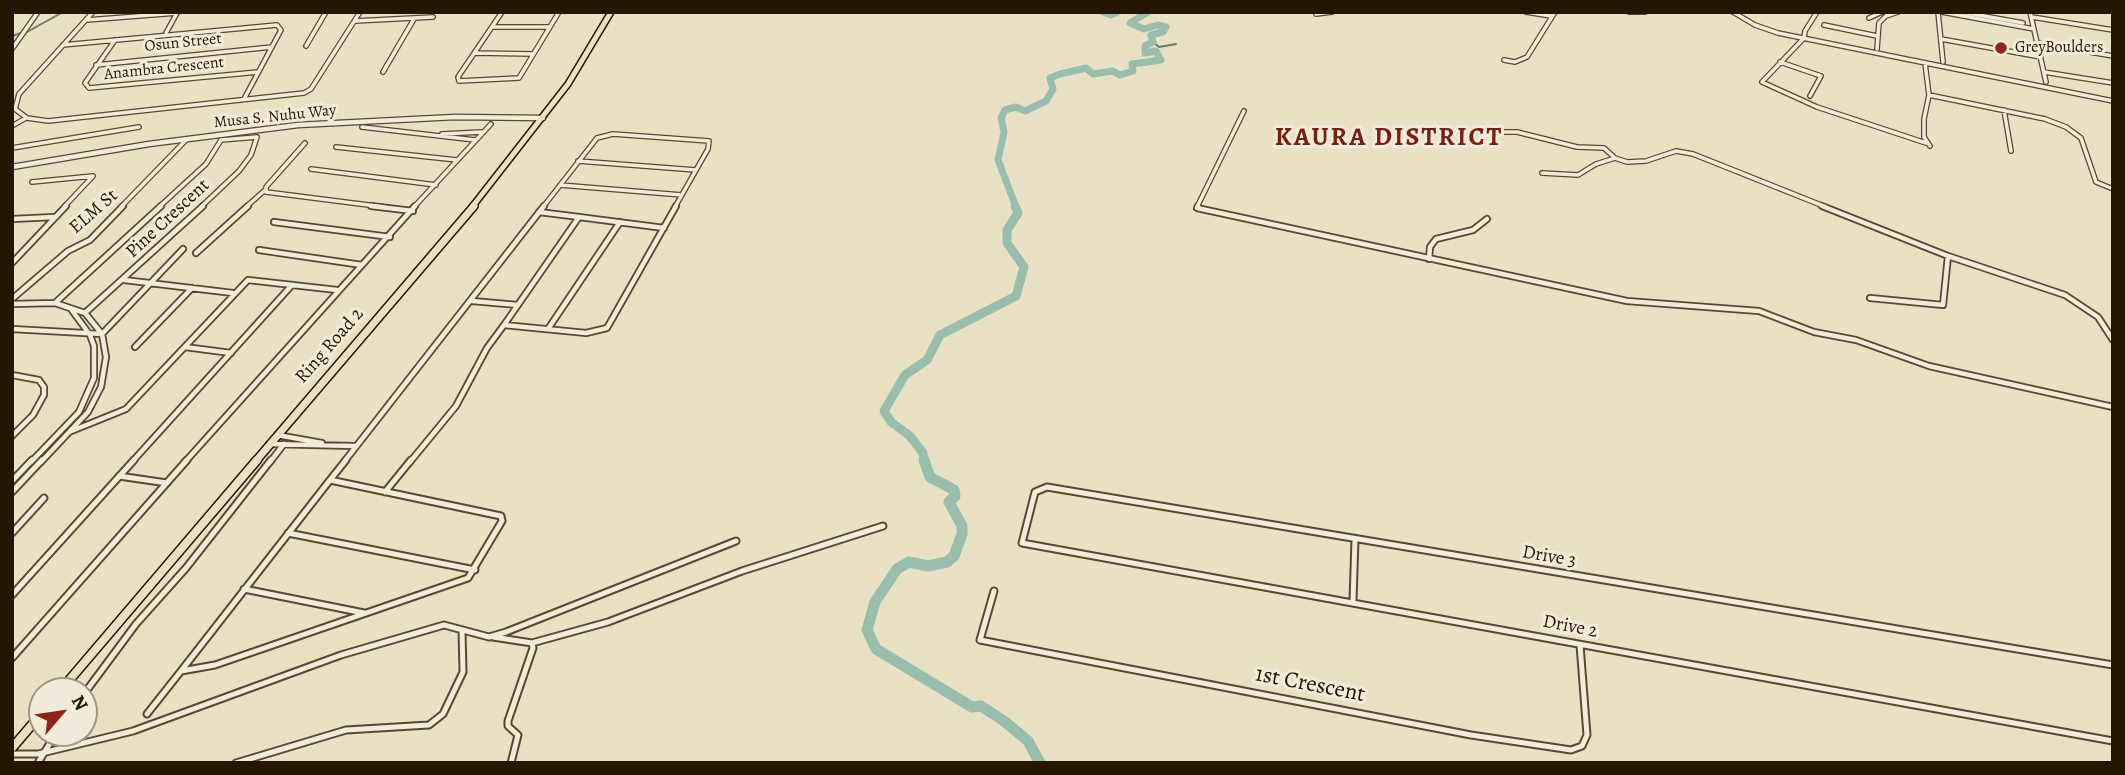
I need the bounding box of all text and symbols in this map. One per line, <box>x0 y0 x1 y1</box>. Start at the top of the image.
street label: Osun Street <box>143 29 223 57</box>
place label: GreyBoulders <box>2015 38 2103 58</box>
marker: GreyBoulders <box>1993 40 2009 56</box>
street label: Anambra Crescent <box>103 53 225 85</box>
street label: Musa S. Nuhu Way <box>213 101 337 133</box>
district label: KAURA DISTRICT <box>1277 123 1501 155</box>
street label: Pine Crescent <box>121 175 215 263</box>
street label: ELM St <box>65 185 123 239</box>
street label: Ring Road 2 <box>291 303 369 389</box>
street label: Drive 3 <box>1520 541 1578 573</box>
street label: Drive 2 <box>1541 611 1599 643</box>
street label: 1st Crescent <box>1253 661 1367 709</box>
north arrow <box>28 677 98 747</box>
text: N <box>65 690 94 715</box>

